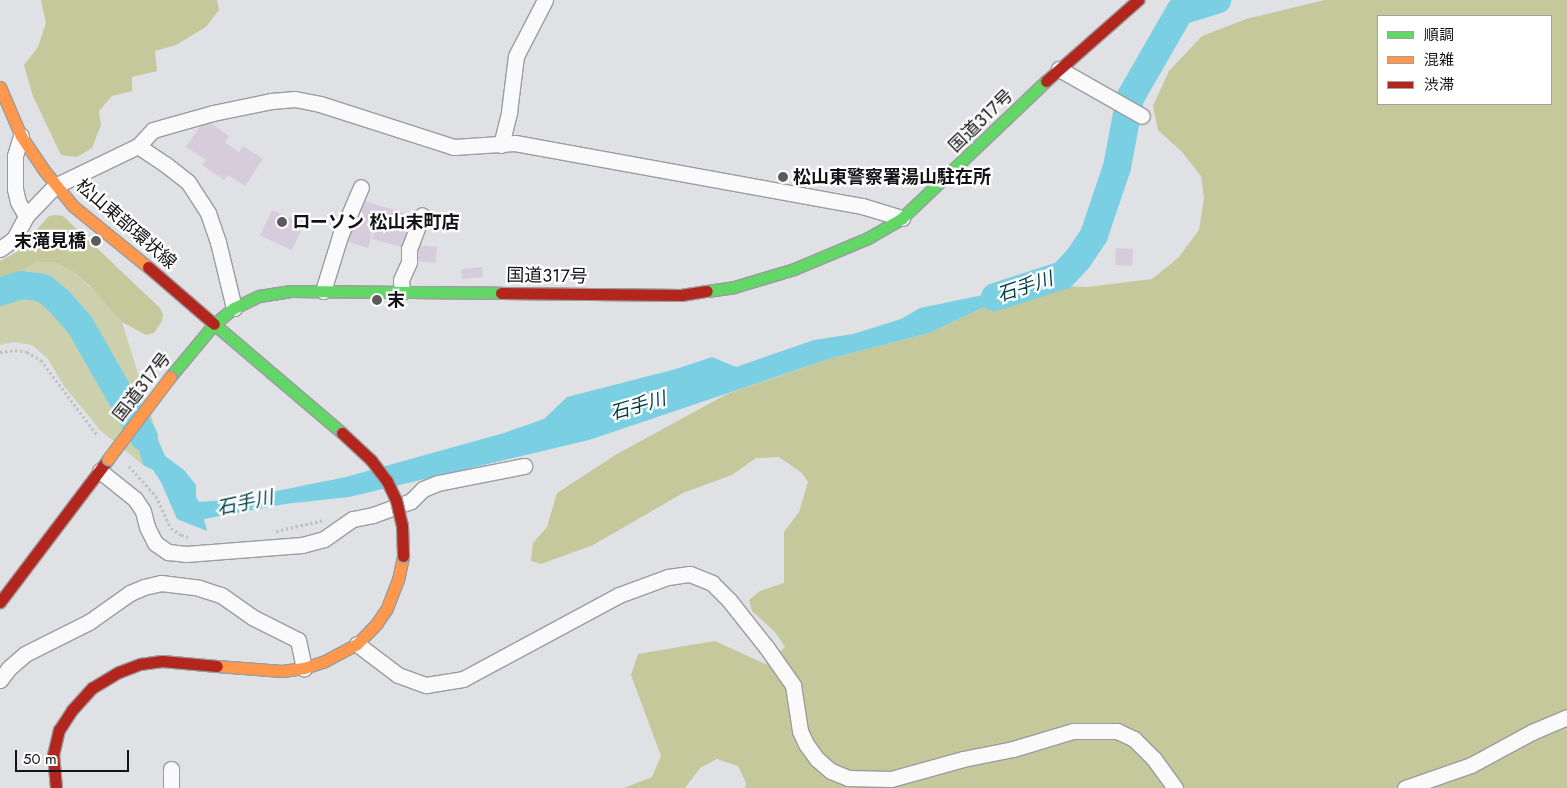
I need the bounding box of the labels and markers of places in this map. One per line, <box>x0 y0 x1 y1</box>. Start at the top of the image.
place label: 松山東警察署湯山駐在所 <box>793 166 991 188</box>
marker: 松山東警察署湯山駐在所 <box>777 171 789 183</box>
place label: ローソン 松山末町店 <box>292 211 459 233</box>
marker: ローソン 松山末町店 <box>276 216 288 228</box>
place label: 末滝見橋 <box>14 230 86 252</box>
marker: 末滝見橋 <box>90 235 102 247</box>
place label: 末 <box>387 289 405 311</box>
marker: 末 <box>371 294 383 306</box>

